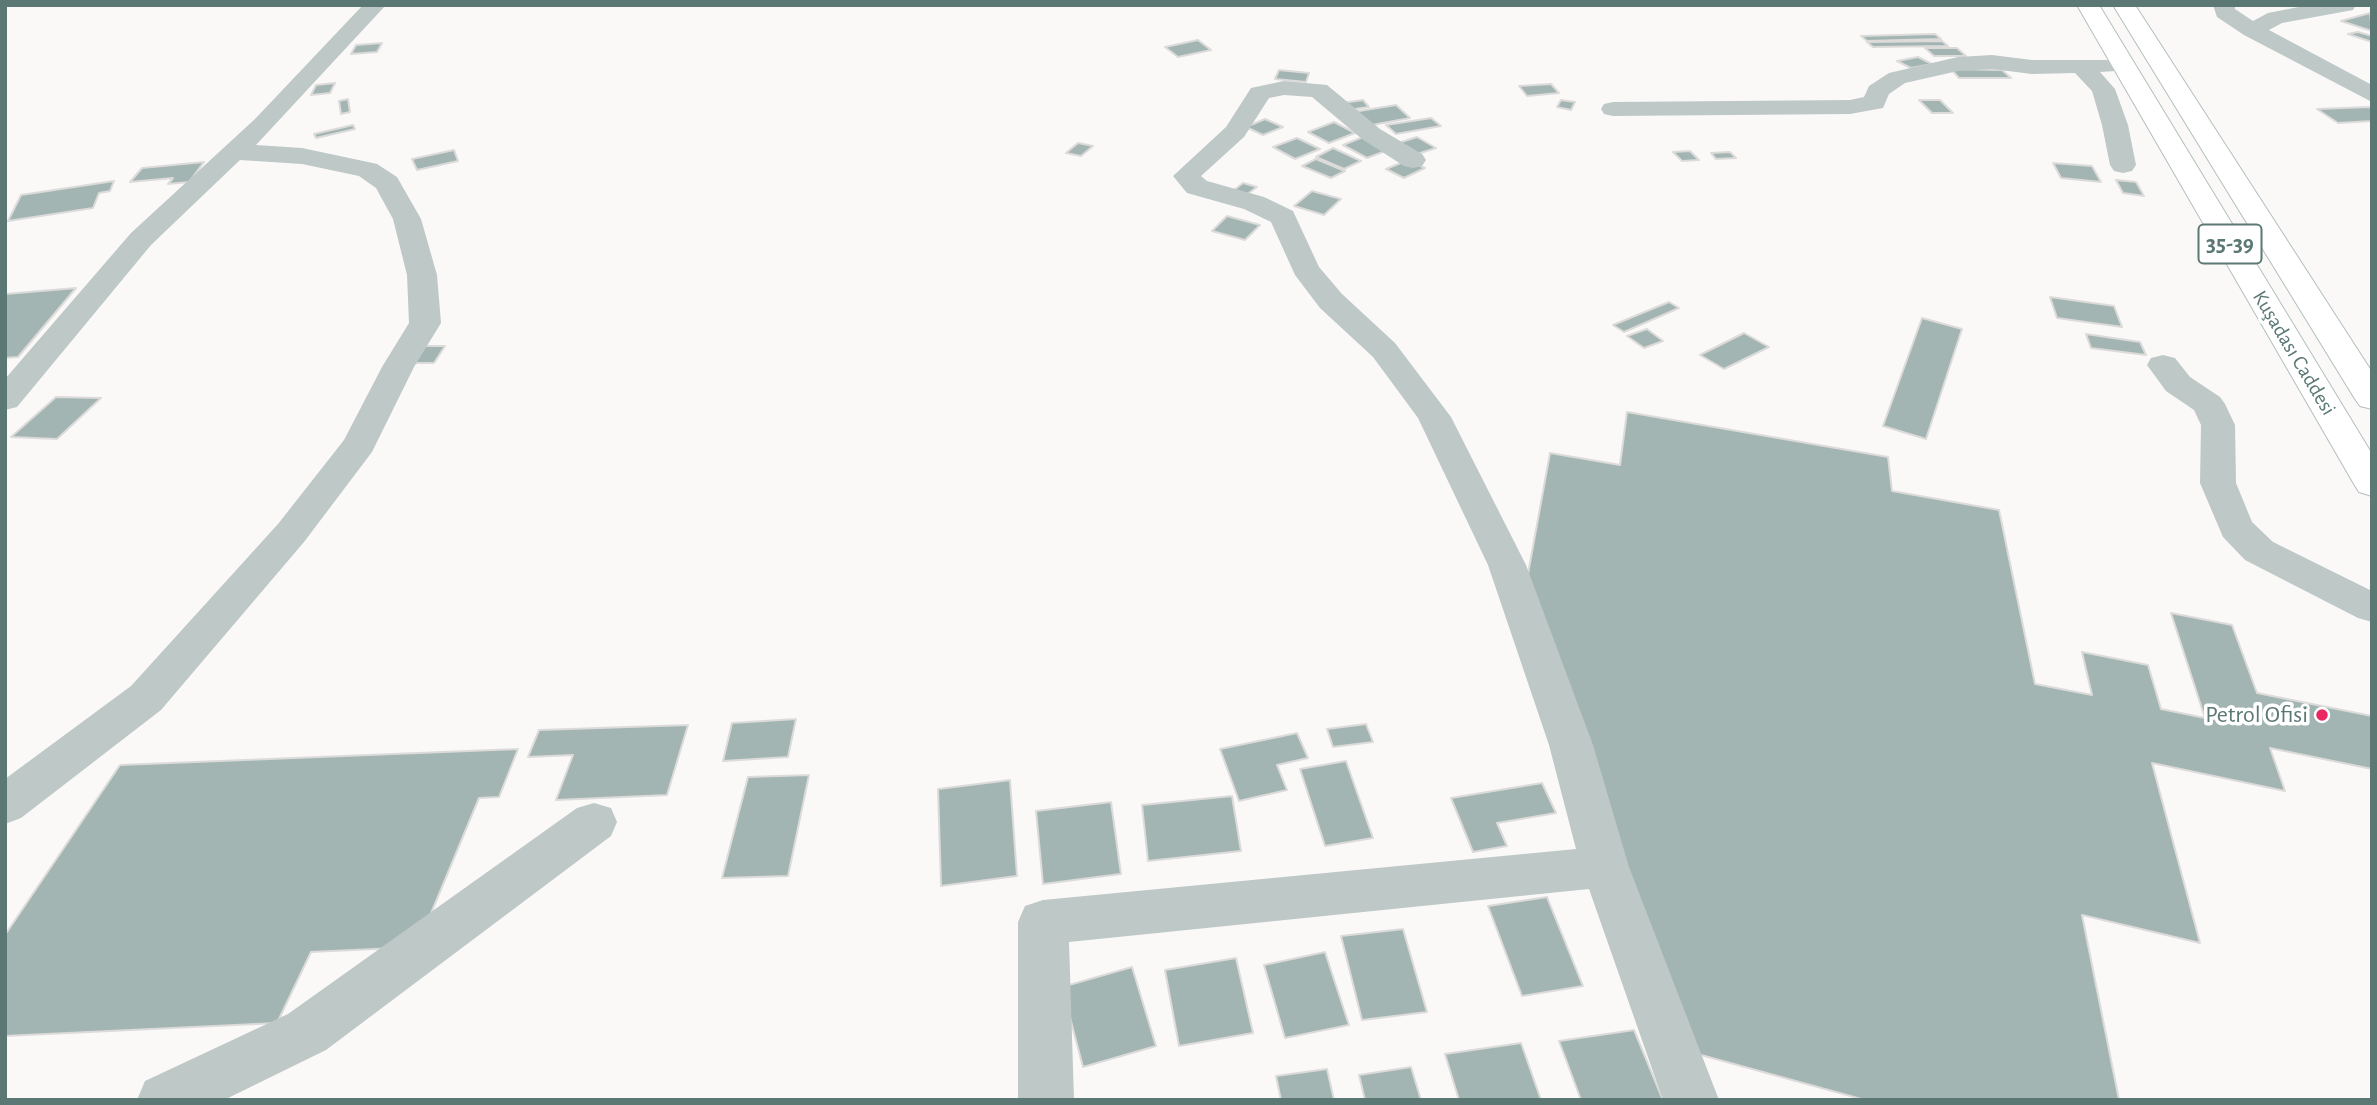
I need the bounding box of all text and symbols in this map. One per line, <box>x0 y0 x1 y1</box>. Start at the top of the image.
road number: 35-39 <box>2198 224 2262 264</box>
street label: Kuşadası Caddesi <box>2247 286 2341 420</box>
place label: Petrol Ofisi <box>2205 701 2308 729</box>
marker: Petrol Ofisi <box>2314 707 2330 723</box>

